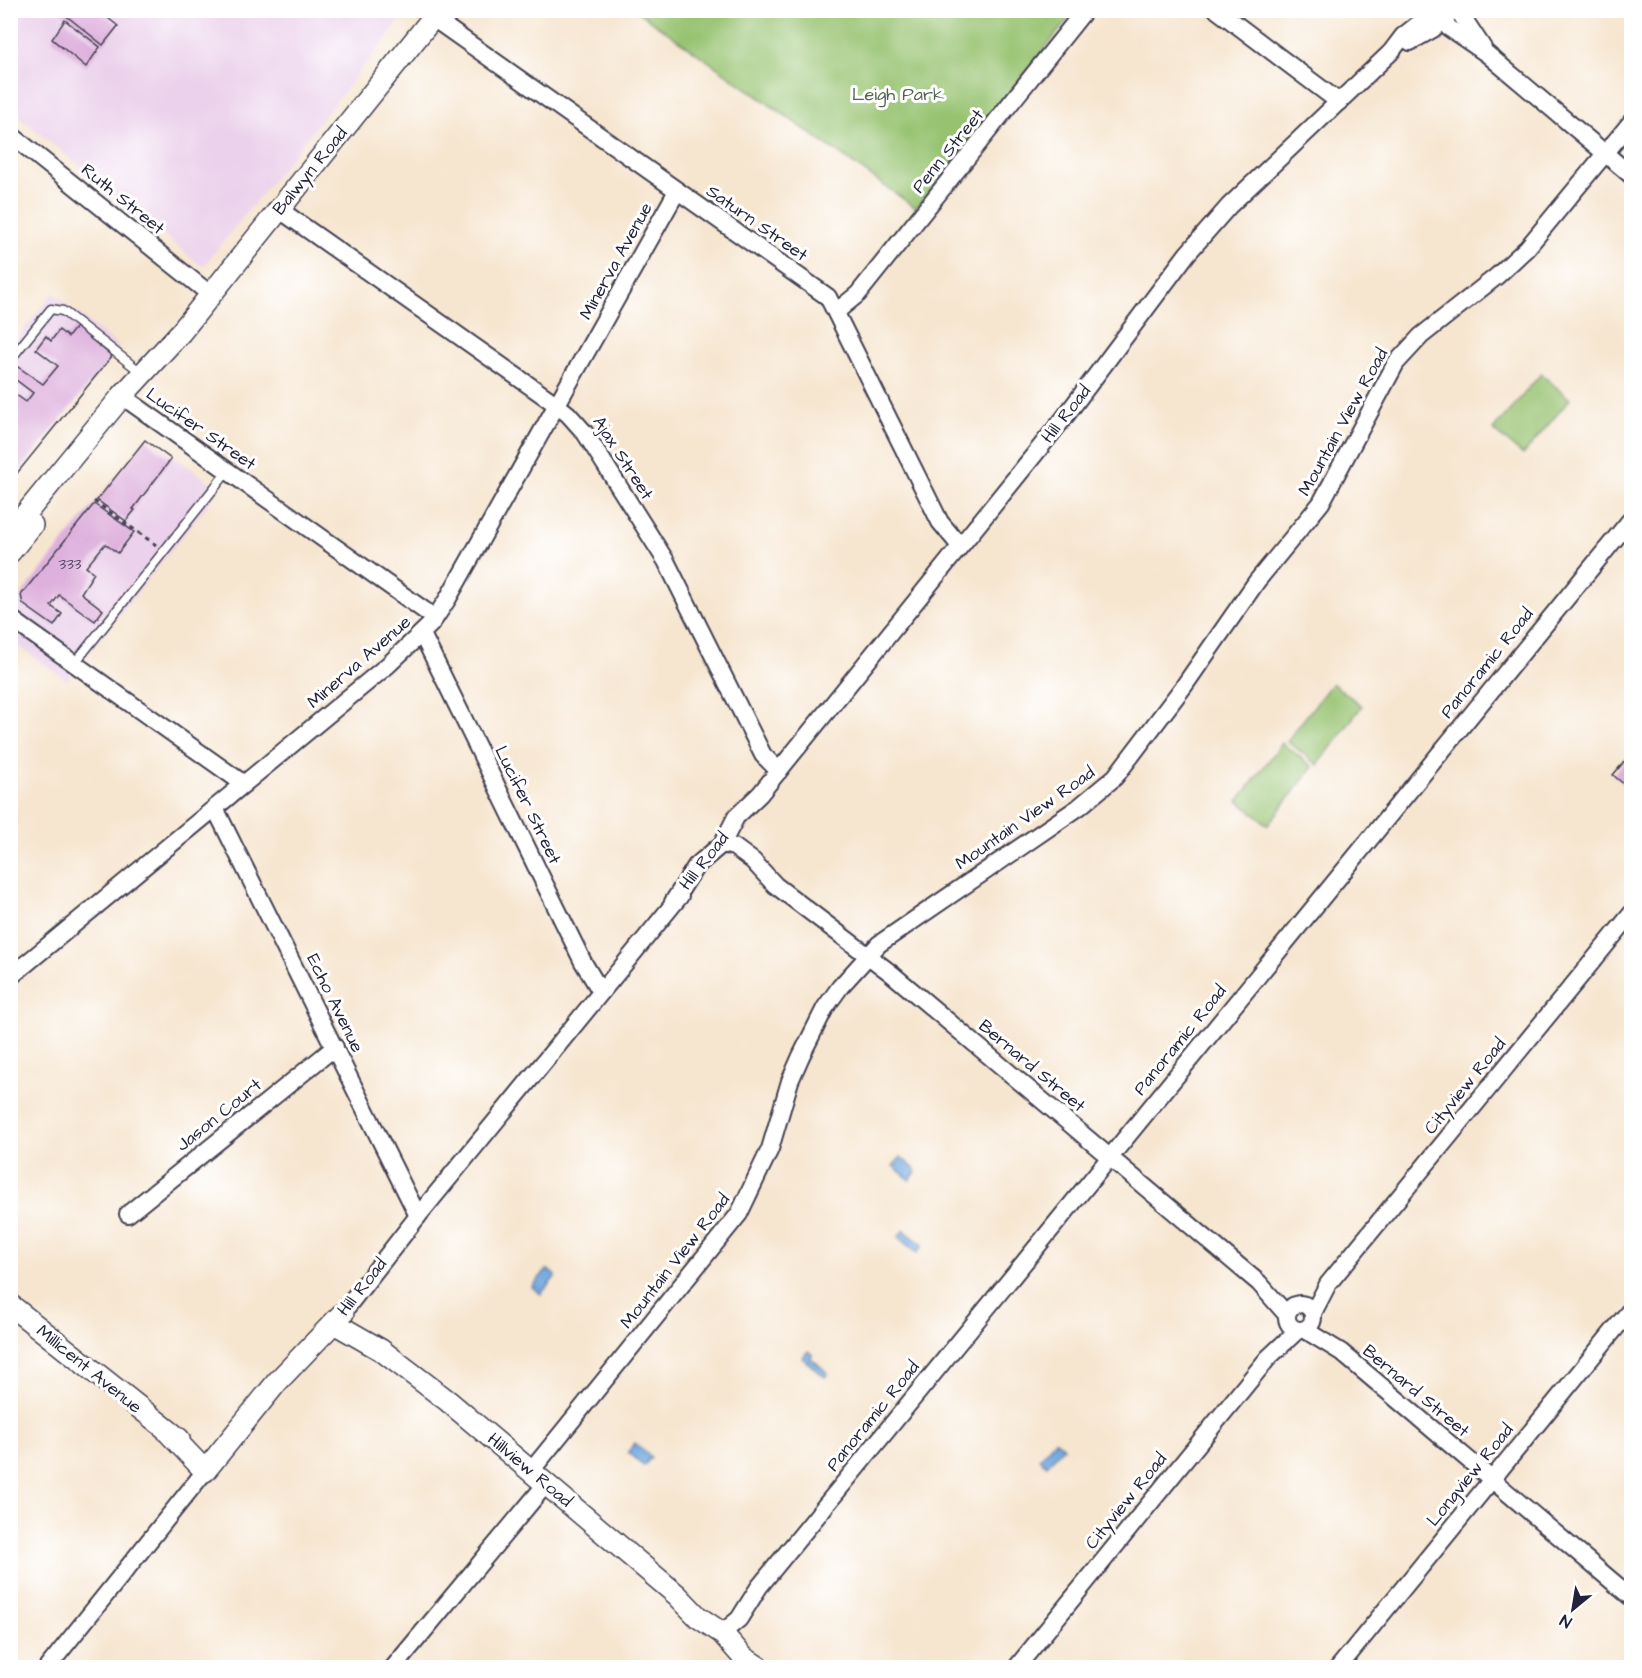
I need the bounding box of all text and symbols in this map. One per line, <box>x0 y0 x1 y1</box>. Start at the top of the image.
park label: Leigh Park <box>852 82 944 108</box>
street label: Penn Street <box>906 103 990 198</box>
street label: Balwyn Road <box>267 122 354 221</box>
street label: Ruth Street <box>76 158 171 241</box>
street label: Saturn Street <box>701 179 813 268</box>
street label: Minerva Avenue <box>573 198 659 324</box>
street label: Mountain View Road <box>1292 344 1394 500</box>
street label: Hill Road <box>1035 380 1097 448</box>
street label: Lucifer Street <box>141 382 262 477</box>
street label: Ajax Street <box>587 411 660 505</box>
house number: 333 <box>59 554 82 575</box>
street label: Panoramic Road <box>1435 602 1539 724</box>
street label: Minerva Avenue <box>302 610 417 714</box>
street label: Lucifer Street <box>489 742 568 869</box>
street label: Mountain View Road <box>950 760 1100 876</box>
street label: Hill Road <box>673 827 735 895</box>
street label: Echo Avenue <box>300 950 370 1057</box>
street label: Panoramic Road <box>1128 979 1232 1101</box>
street label: Bernard Street <box>973 1014 1091 1119</box>
street label: Cityview Road <box>1418 1032 1512 1140</box>
street label: Jason Court <box>171 1072 268 1157</box>
street label: Mountain View Road <box>614 1188 736 1334</box>
street label: Hill Road <box>331 1253 393 1321</box>
street label: Millicent Avenue <box>31 1319 147 1419</box>
street label: Bernard Street <box>1357 1339 1475 1444</box>
street label: Panoramic Road <box>821 1355 925 1477</box>
street label: Longview Road <box>1421 1418 1520 1532</box>
street label: Hillview Road <box>482 1427 578 1513</box>
street label: Cityview Road <box>1079 1447 1173 1555</box>
north arrow <box>1543 1579 1603 1639</box>
text: N <box>1556 1609 1576 1633</box>

